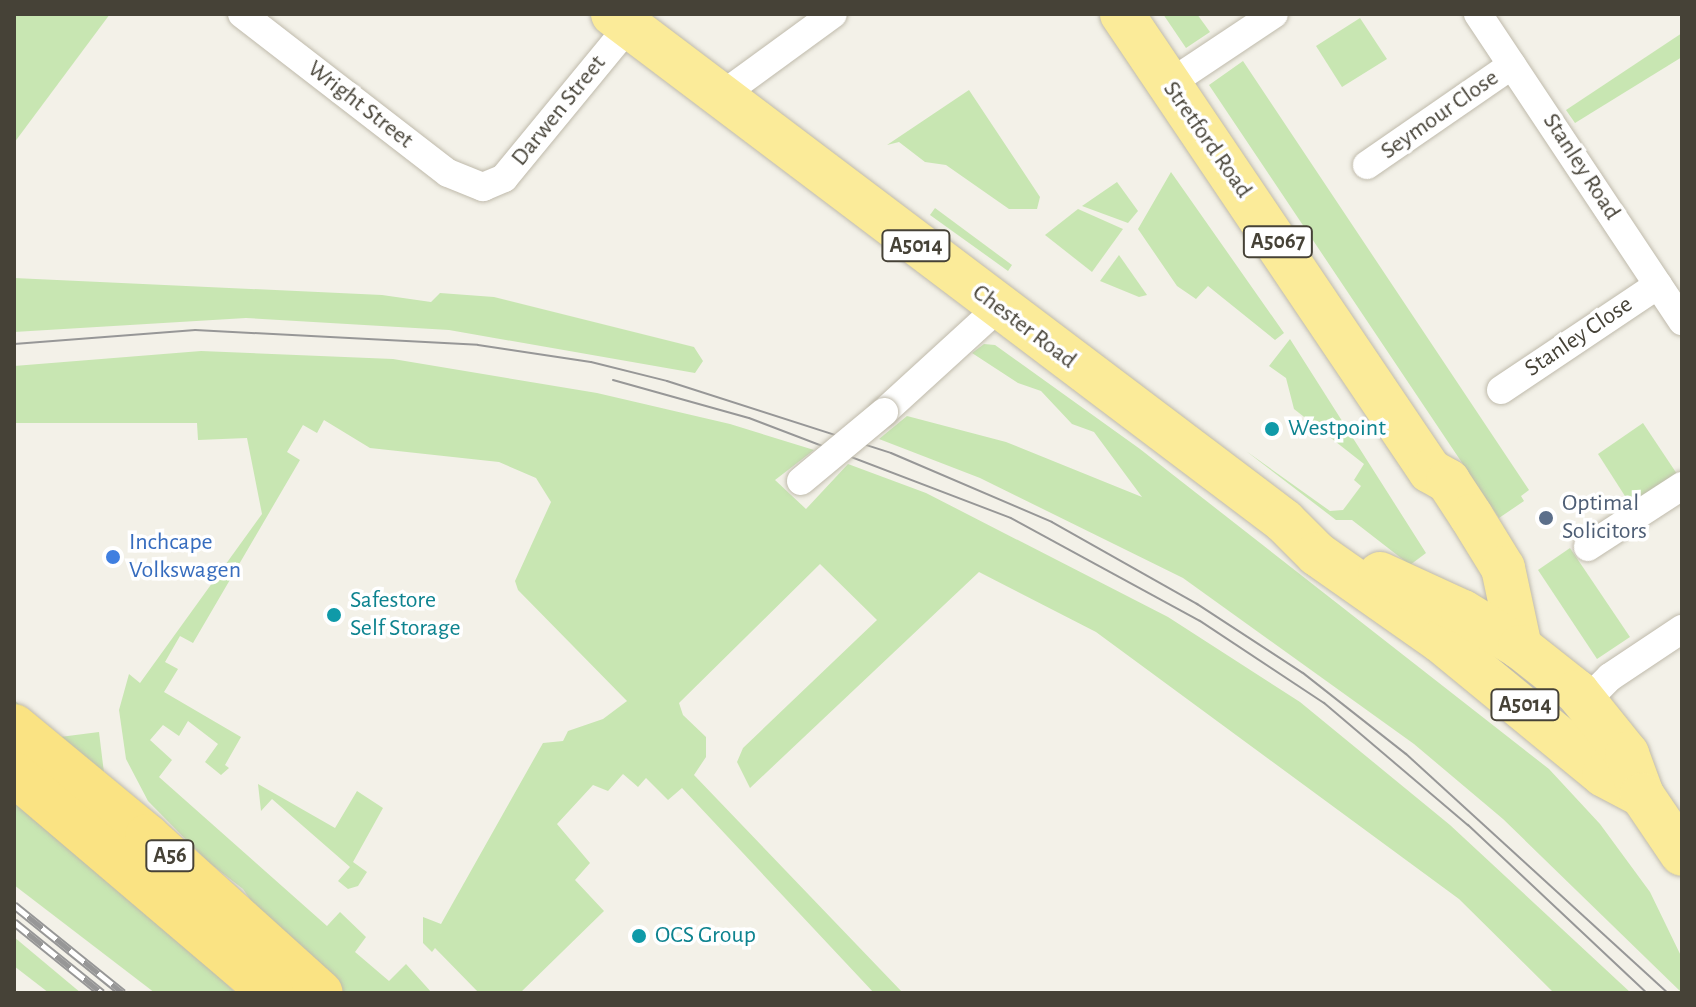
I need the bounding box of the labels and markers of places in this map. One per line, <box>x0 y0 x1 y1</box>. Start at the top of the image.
place label: Westpoint <box>1288 415 1386 443</box>
marker: Westpoint <box>1263 420 1281 438</box>
place label: Optimal Solicitors <box>1562 490 1647 546</box>
marker: Optimal Solicitors <box>1537 509 1555 527</box>
place label: Inchcape Volkswagen <box>129 529 241 585</box>
marker: Inchcape Volkswagen <box>104 548 122 566</box>
place label: Safestore Self Storage <box>350 587 461 643</box>
marker: Safestore Self Storage <box>325 606 343 624</box>
place label: OCS Group <box>655 922 756 950</box>
marker: OCS Group <box>630 927 648 945</box>

